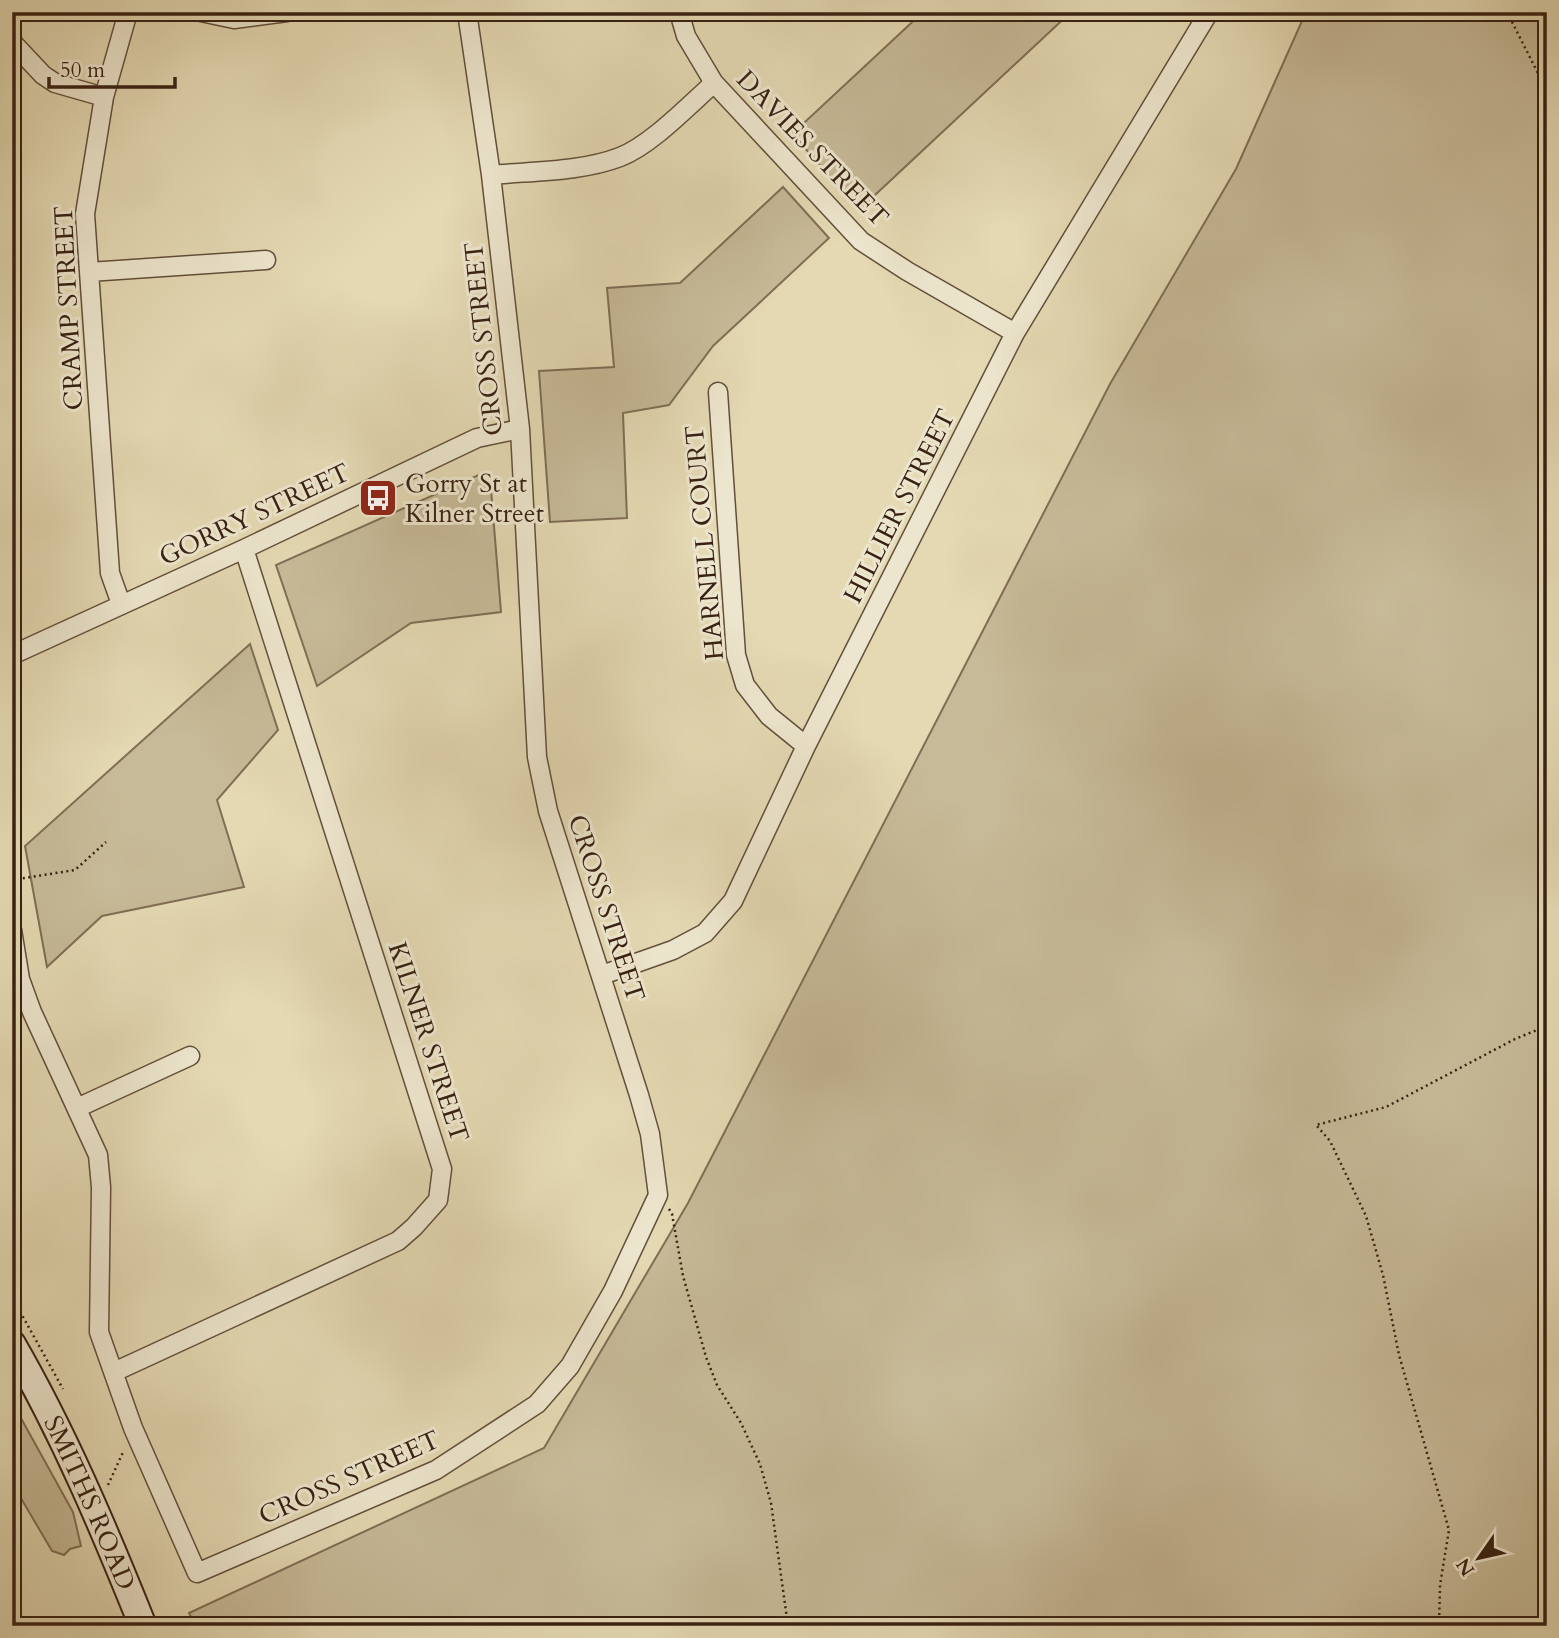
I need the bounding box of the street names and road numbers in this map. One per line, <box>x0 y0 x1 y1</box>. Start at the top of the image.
street label: DAVIES STREET <box>729 62 896 234</box>
street label: CRAMP STREET <box>46 205 91 411</box>
street label: CROSS STREET <box>456 240 511 438</box>
street label: HILLIER STREET <box>835 403 963 609</box>
street label: HARNELL COURT <box>677 424 732 662</box>
street label: GORRY STREET <box>153 455 355 574</box>
street label: CROSS STREET <box>560 810 653 1006</box>
street label: KILNER STREET <box>380 938 477 1147</box>
street label: SMITHS ROAD <box>35 1410 143 1595</box>
street label: CROSS STREET <box>253 1422 445 1533</box>

